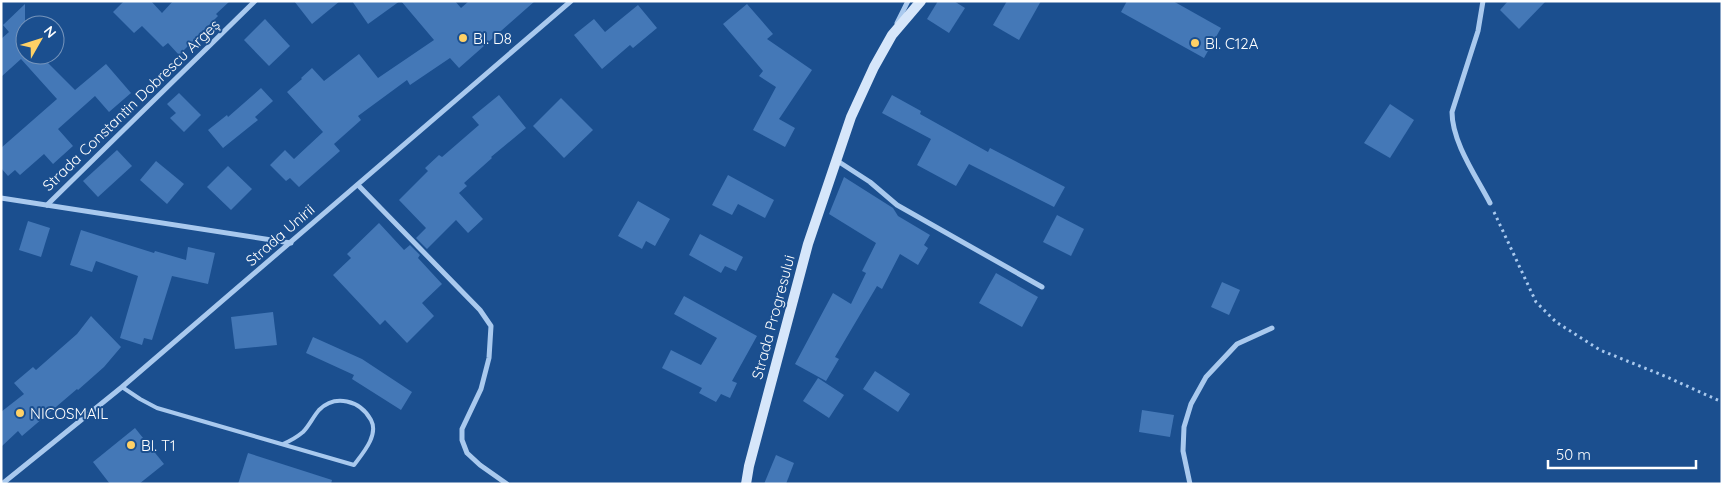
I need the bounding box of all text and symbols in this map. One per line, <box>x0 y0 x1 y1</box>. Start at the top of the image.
north arrow <box>15 15 65 65</box>
street label: Strada Constantin Dobrescu Argeș <box>38 15 224 195</box>
text: N <box>40 22 60 41</box>
place label: Bl. D8 <box>473 29 512 48</box>
marker: Bl. D8 <box>457 32 469 44</box>
place label: Bl. C12A <box>1205 34 1259 53</box>
marker: Bl. C12A <box>1189 37 1201 49</box>
street label: Strada Unirii <box>242 200 318 270</box>
street label: Strada Progresului <box>747 253 799 381</box>
place label: NICOSMAIL <box>30 404 108 423</box>
marker: NICOSMAIL <box>14 407 26 419</box>
place label: Bl. T1 <box>141 436 176 455</box>
scale bar <box>1548 438 1696 470</box>
marker: Bl. T1 <box>125 439 137 451</box>
text: 50 m <box>1556 445 1591 464</box>

